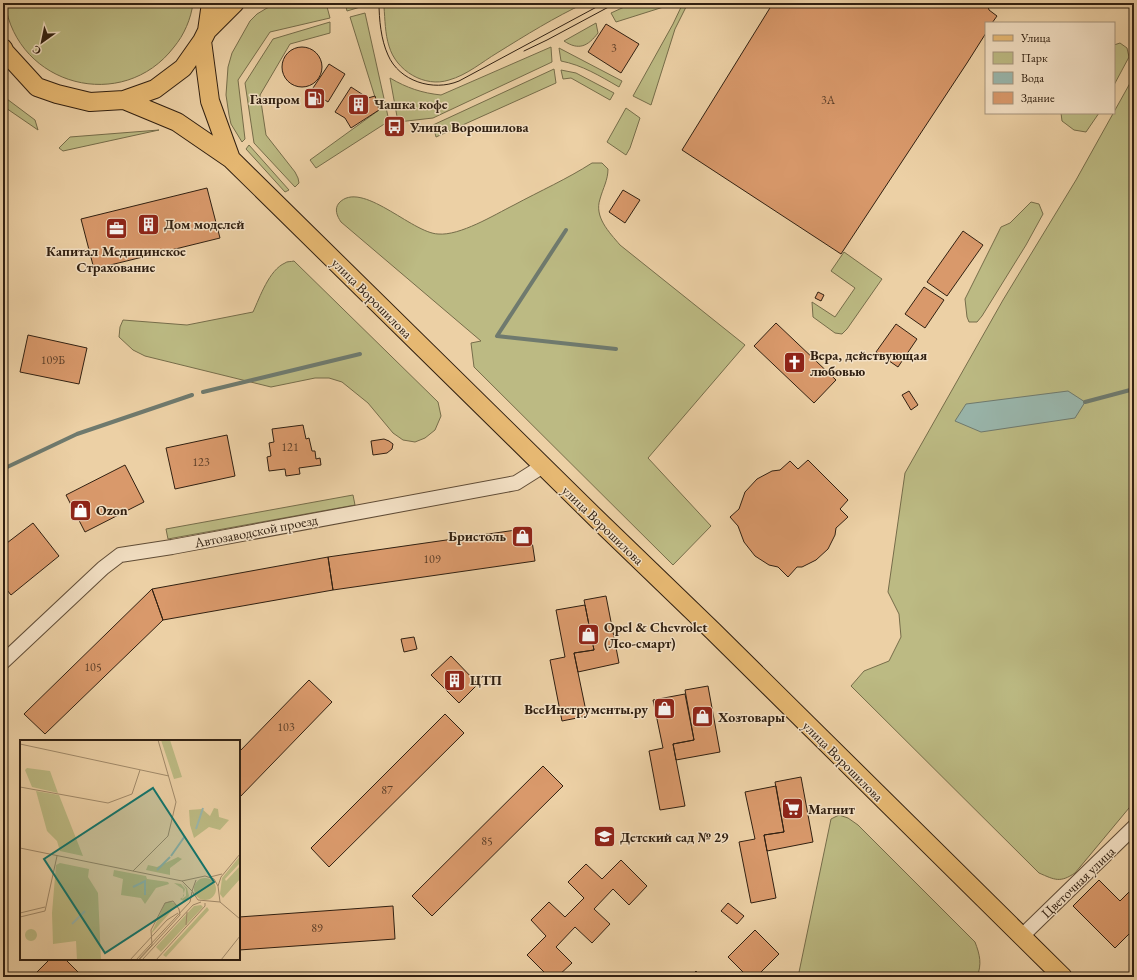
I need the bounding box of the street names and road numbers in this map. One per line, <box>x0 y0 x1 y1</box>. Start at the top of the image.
street label: улица Ворошилова <box>328 254 417 343</box>
street label: улица Ворошилова <box>558 481 648 569</box>
street label: Автозаводской проезд <box>192 510 320 552</box>
street label: улица Ворошилова <box>799 717 888 806</box>
street label: Цветочная улица <box>1037 842 1119 922</box>

